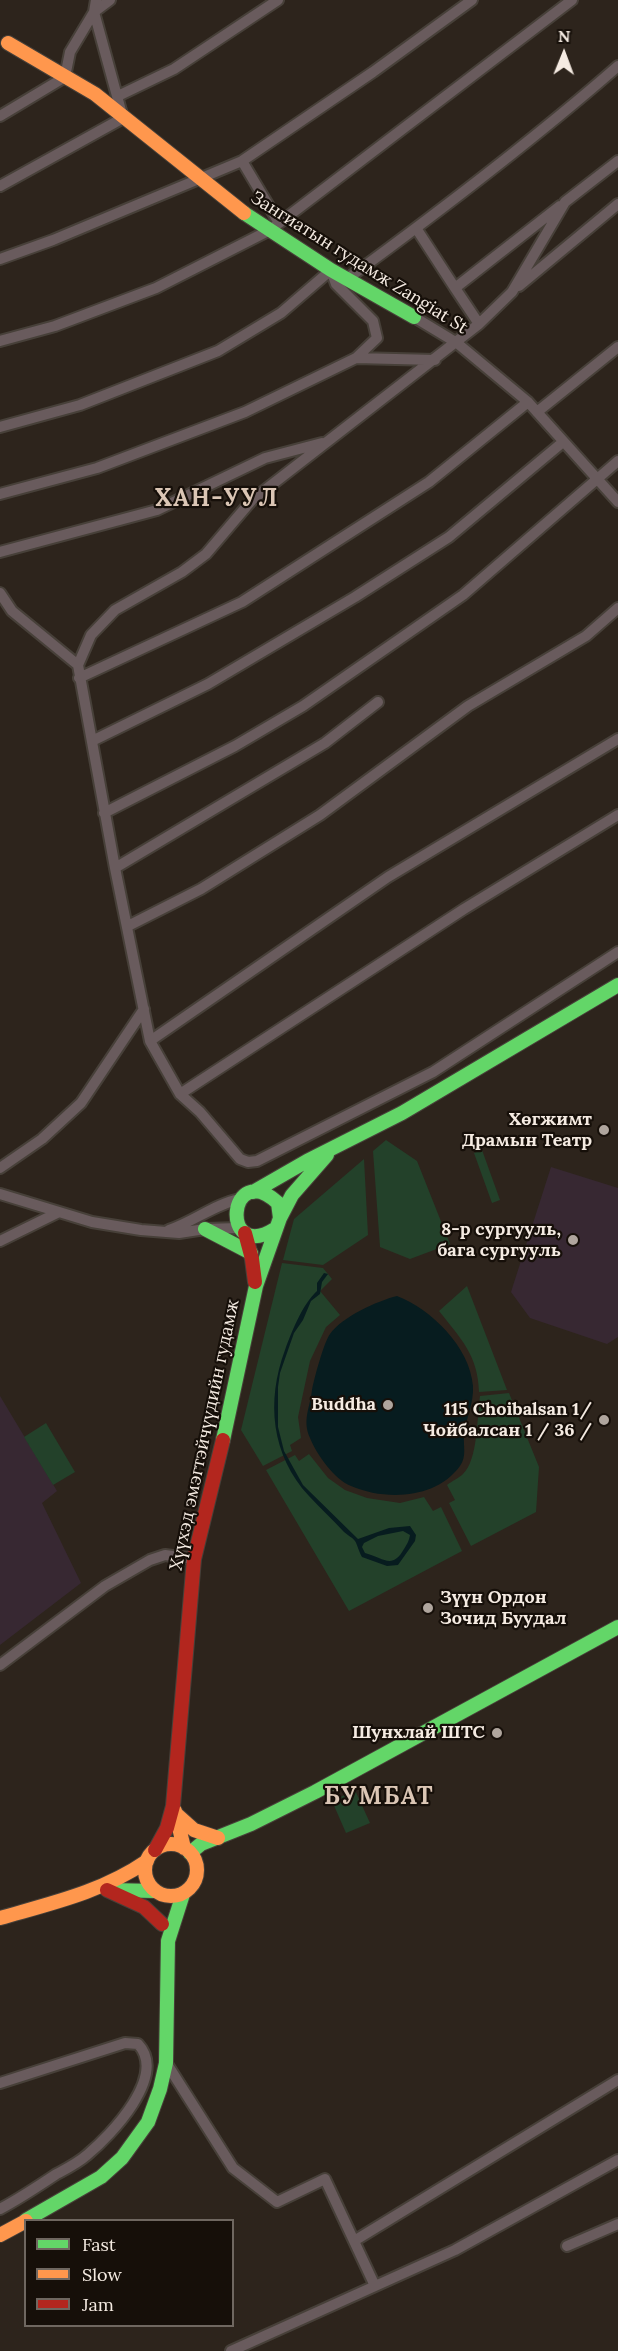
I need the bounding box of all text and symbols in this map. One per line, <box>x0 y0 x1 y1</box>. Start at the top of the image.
north arrow <box>534 24 594 84</box>
text: N <box>558 26 571 46</box>
street label: Зангиатын гудамж Zangiat St <box>246 187 472 339</box>
district label: ХАН-УУЛ <box>155 485 279 513</box>
place label: Хөгжимт Драмын Театр <box>462 1109 592 1152</box>
marker: Хөгжимт Драмын Театр <box>597 1123 611 1137</box>
place label: 8-р сургууль, бага сургууль <box>437 1219 561 1262</box>
marker: 8-р сургууль, бага сургууль <box>566 1233 580 1247</box>
street label: Хүүхэд эмэгтэйчүүдийн гудамж <box>166 1298 244 1572</box>
place label: Buddha <box>311 1394 376 1416</box>
marker: Buddha <box>381 1398 395 1412</box>
place label: 115 Choibalsan 1/ Чойбалсан 1 / 36 / <box>423 1399 592 1442</box>
marker: 115 Choibalsan 1/ Чойбалсан 1 / 36 / <box>597 1413 611 1427</box>
place label: Зүүн Ордон Зочид Буудал <box>440 1587 566 1630</box>
marker: Зүүн Ордон Зочид Буудал <box>421 1601 435 1615</box>
place label: Шунхлай ШТС <box>352 1722 485 1744</box>
marker: Шунхлай ШТС <box>490 1726 504 1740</box>
district label: БУМБАТ <box>324 1783 434 1811</box>
legend <box>24 2219 234 2327</box>
text: Fast <box>82 2233 116 2256</box>
text: Slow <box>82 2263 122 2286</box>
text: Jam <box>82 2293 114 2316</box>

